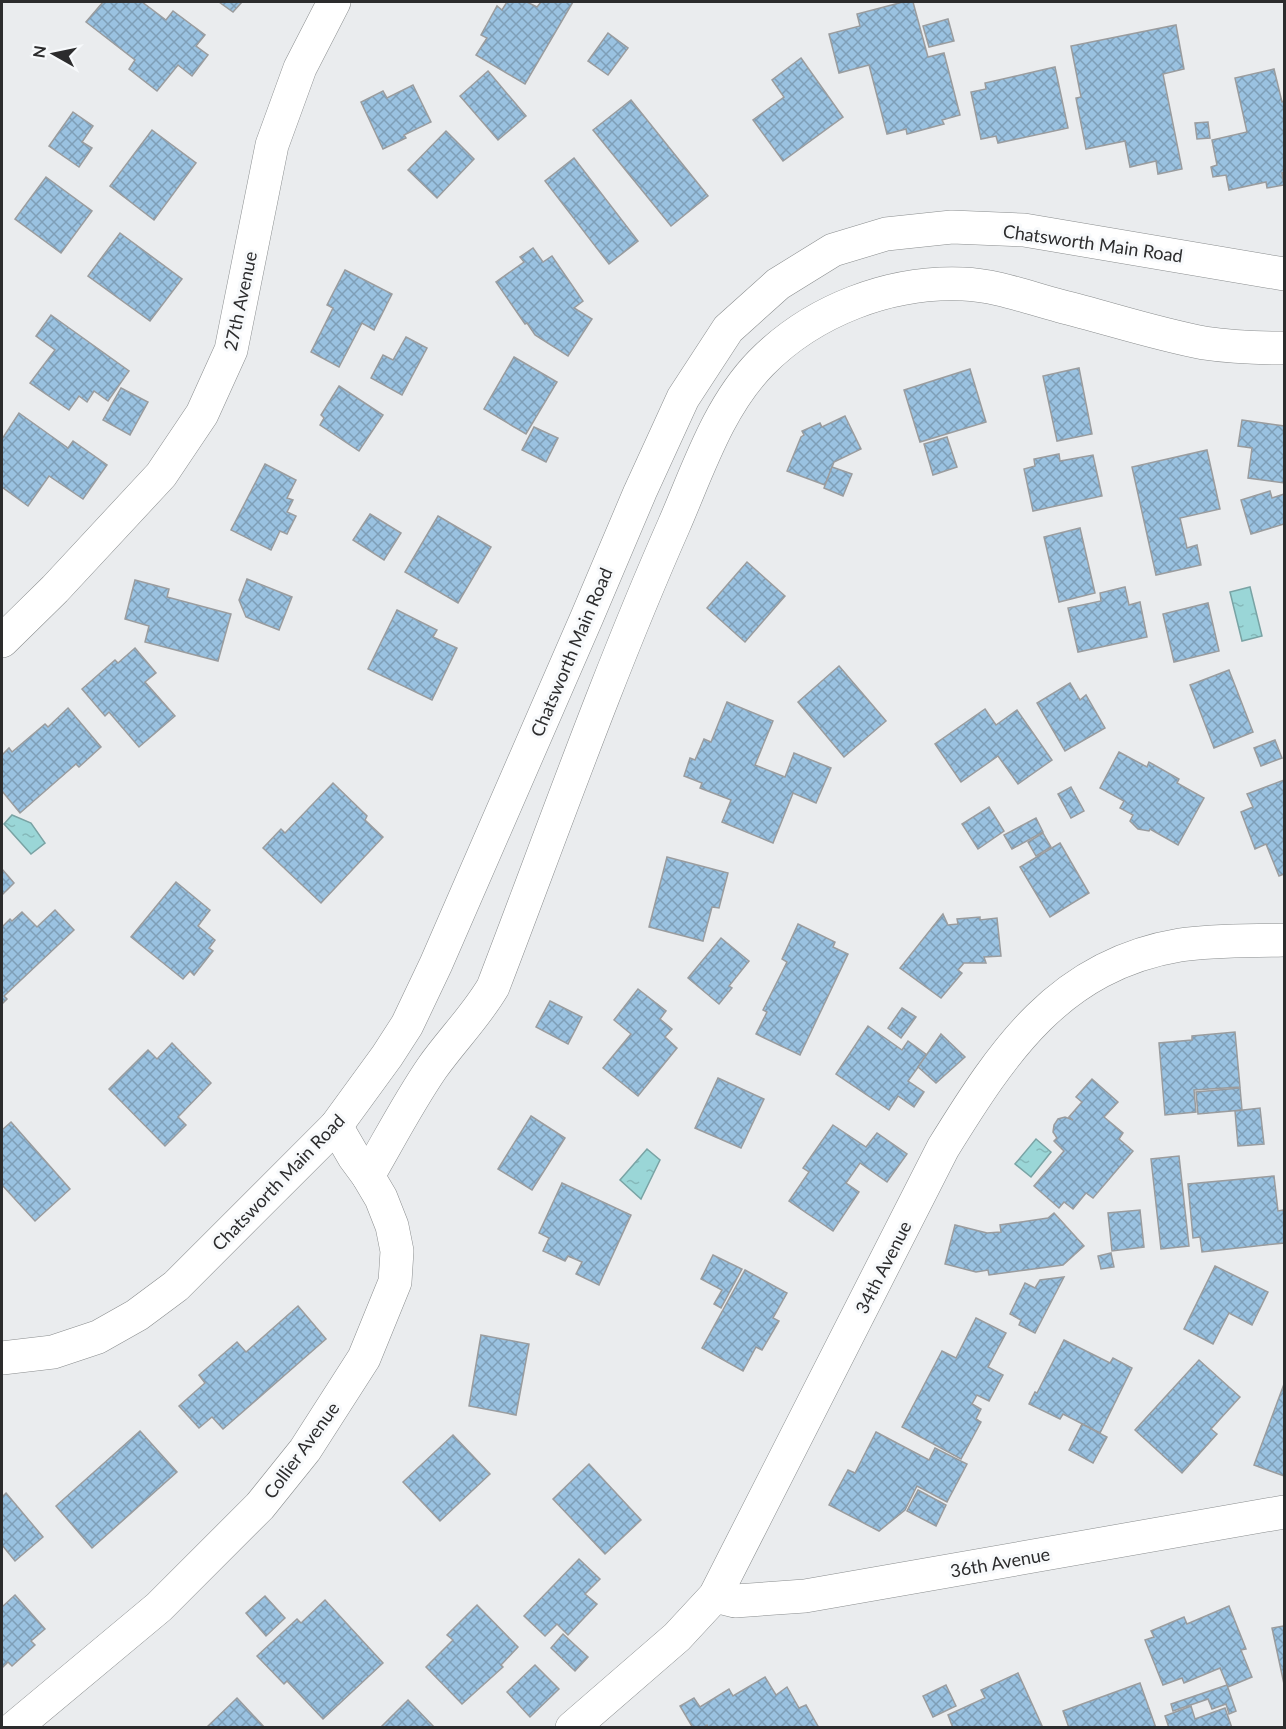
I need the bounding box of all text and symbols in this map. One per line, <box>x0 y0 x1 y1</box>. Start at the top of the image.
north arrow <box>24 24 84 84</box>
text: N <box>28 44 49 59</box>
street label: Chatsworth Main Road <box>1002 219 1184 267</box>
street label: 27th Avenue <box>219 249 261 353</box>
street label: Chatsworth Main Road <box>525 564 617 740</box>
street label: Chatsworth Main Road <box>207 1109 349 1255</box>
street label: 34th Avenue <box>850 1217 916 1317</box>
street label: Collier Avenue <box>259 1397 343 1503</box>
street label: 36th Avenue <box>948 1542 1052 1582</box>

